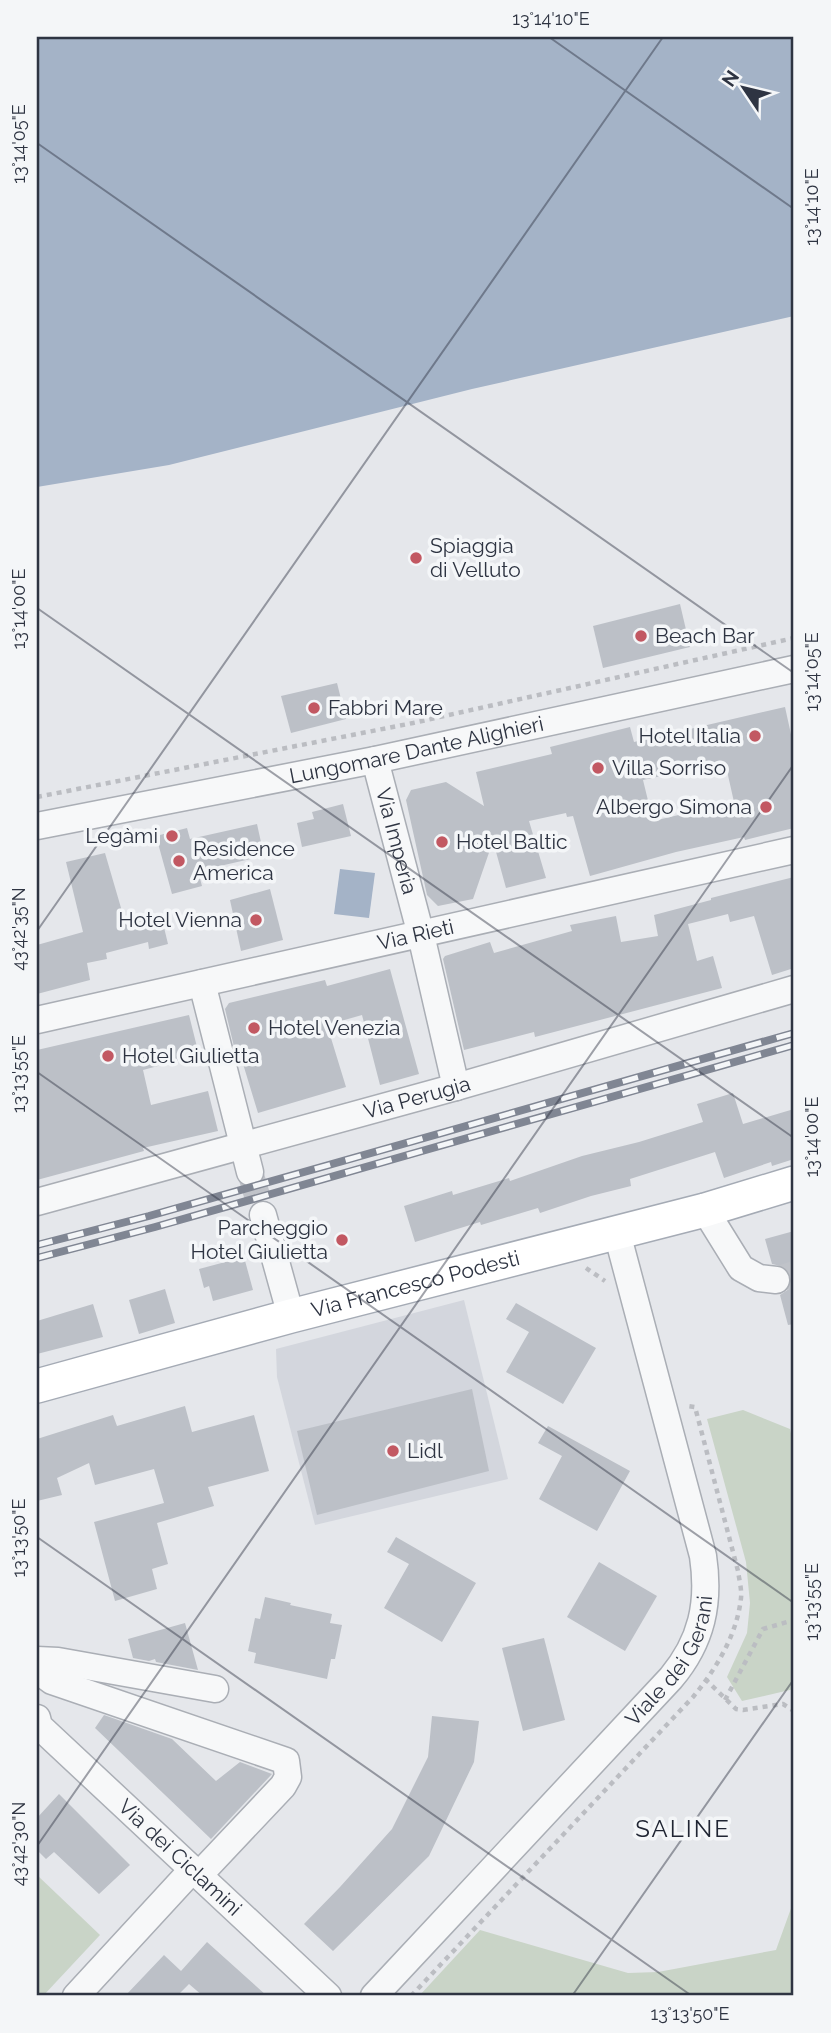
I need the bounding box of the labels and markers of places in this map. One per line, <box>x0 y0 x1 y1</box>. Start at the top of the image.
place label: Spiaggia di Velluto <box>430 533 521 582</box>
marker: Spiaggia di Velluto <box>408 550 424 566</box>
place label: Beach Bar <box>655 623 755 648</box>
marker: Beach Bar <box>633 628 649 644</box>
place label: Fabbri Mare <box>328 695 443 720</box>
marker: Fabbri Mare <box>306 700 322 716</box>
place label: Hotel Italia <box>638 723 741 748</box>
marker: Hotel Italia <box>747 728 763 744</box>
place label: Villa Sorriso <box>612 755 726 780</box>
marker: Villa Sorriso <box>590 760 606 776</box>
place label: Albergo Simona <box>596 794 752 819</box>
marker: Albergo Simona <box>758 799 774 815</box>
place label: Legàmi <box>85 823 158 848</box>
marker: Legàmi <box>164 828 180 844</box>
place label: Hotel Baltic <box>456 829 568 854</box>
marker: Hotel Baltic <box>434 834 450 850</box>
place label: Residence America <box>193 836 295 885</box>
marker: Residence America <box>171 853 187 869</box>
place label: Hotel Vienna <box>118 907 242 932</box>
marker: Hotel Vienna <box>248 912 264 928</box>
place label: Hotel Venezia <box>268 1015 401 1040</box>
marker: Hotel Venezia <box>246 1020 262 1036</box>
place label: Hotel Giulietta <box>122 1043 259 1068</box>
marker: Hotel Giulietta <box>100 1048 116 1064</box>
place label: Parcheggio Hotel Giulietta <box>191 1215 328 1264</box>
marker: Parcheggio Hotel Giulietta <box>334 1232 350 1248</box>
place label: Lidl <box>407 1438 443 1463</box>
marker: Lidl <box>385 1443 401 1459</box>

